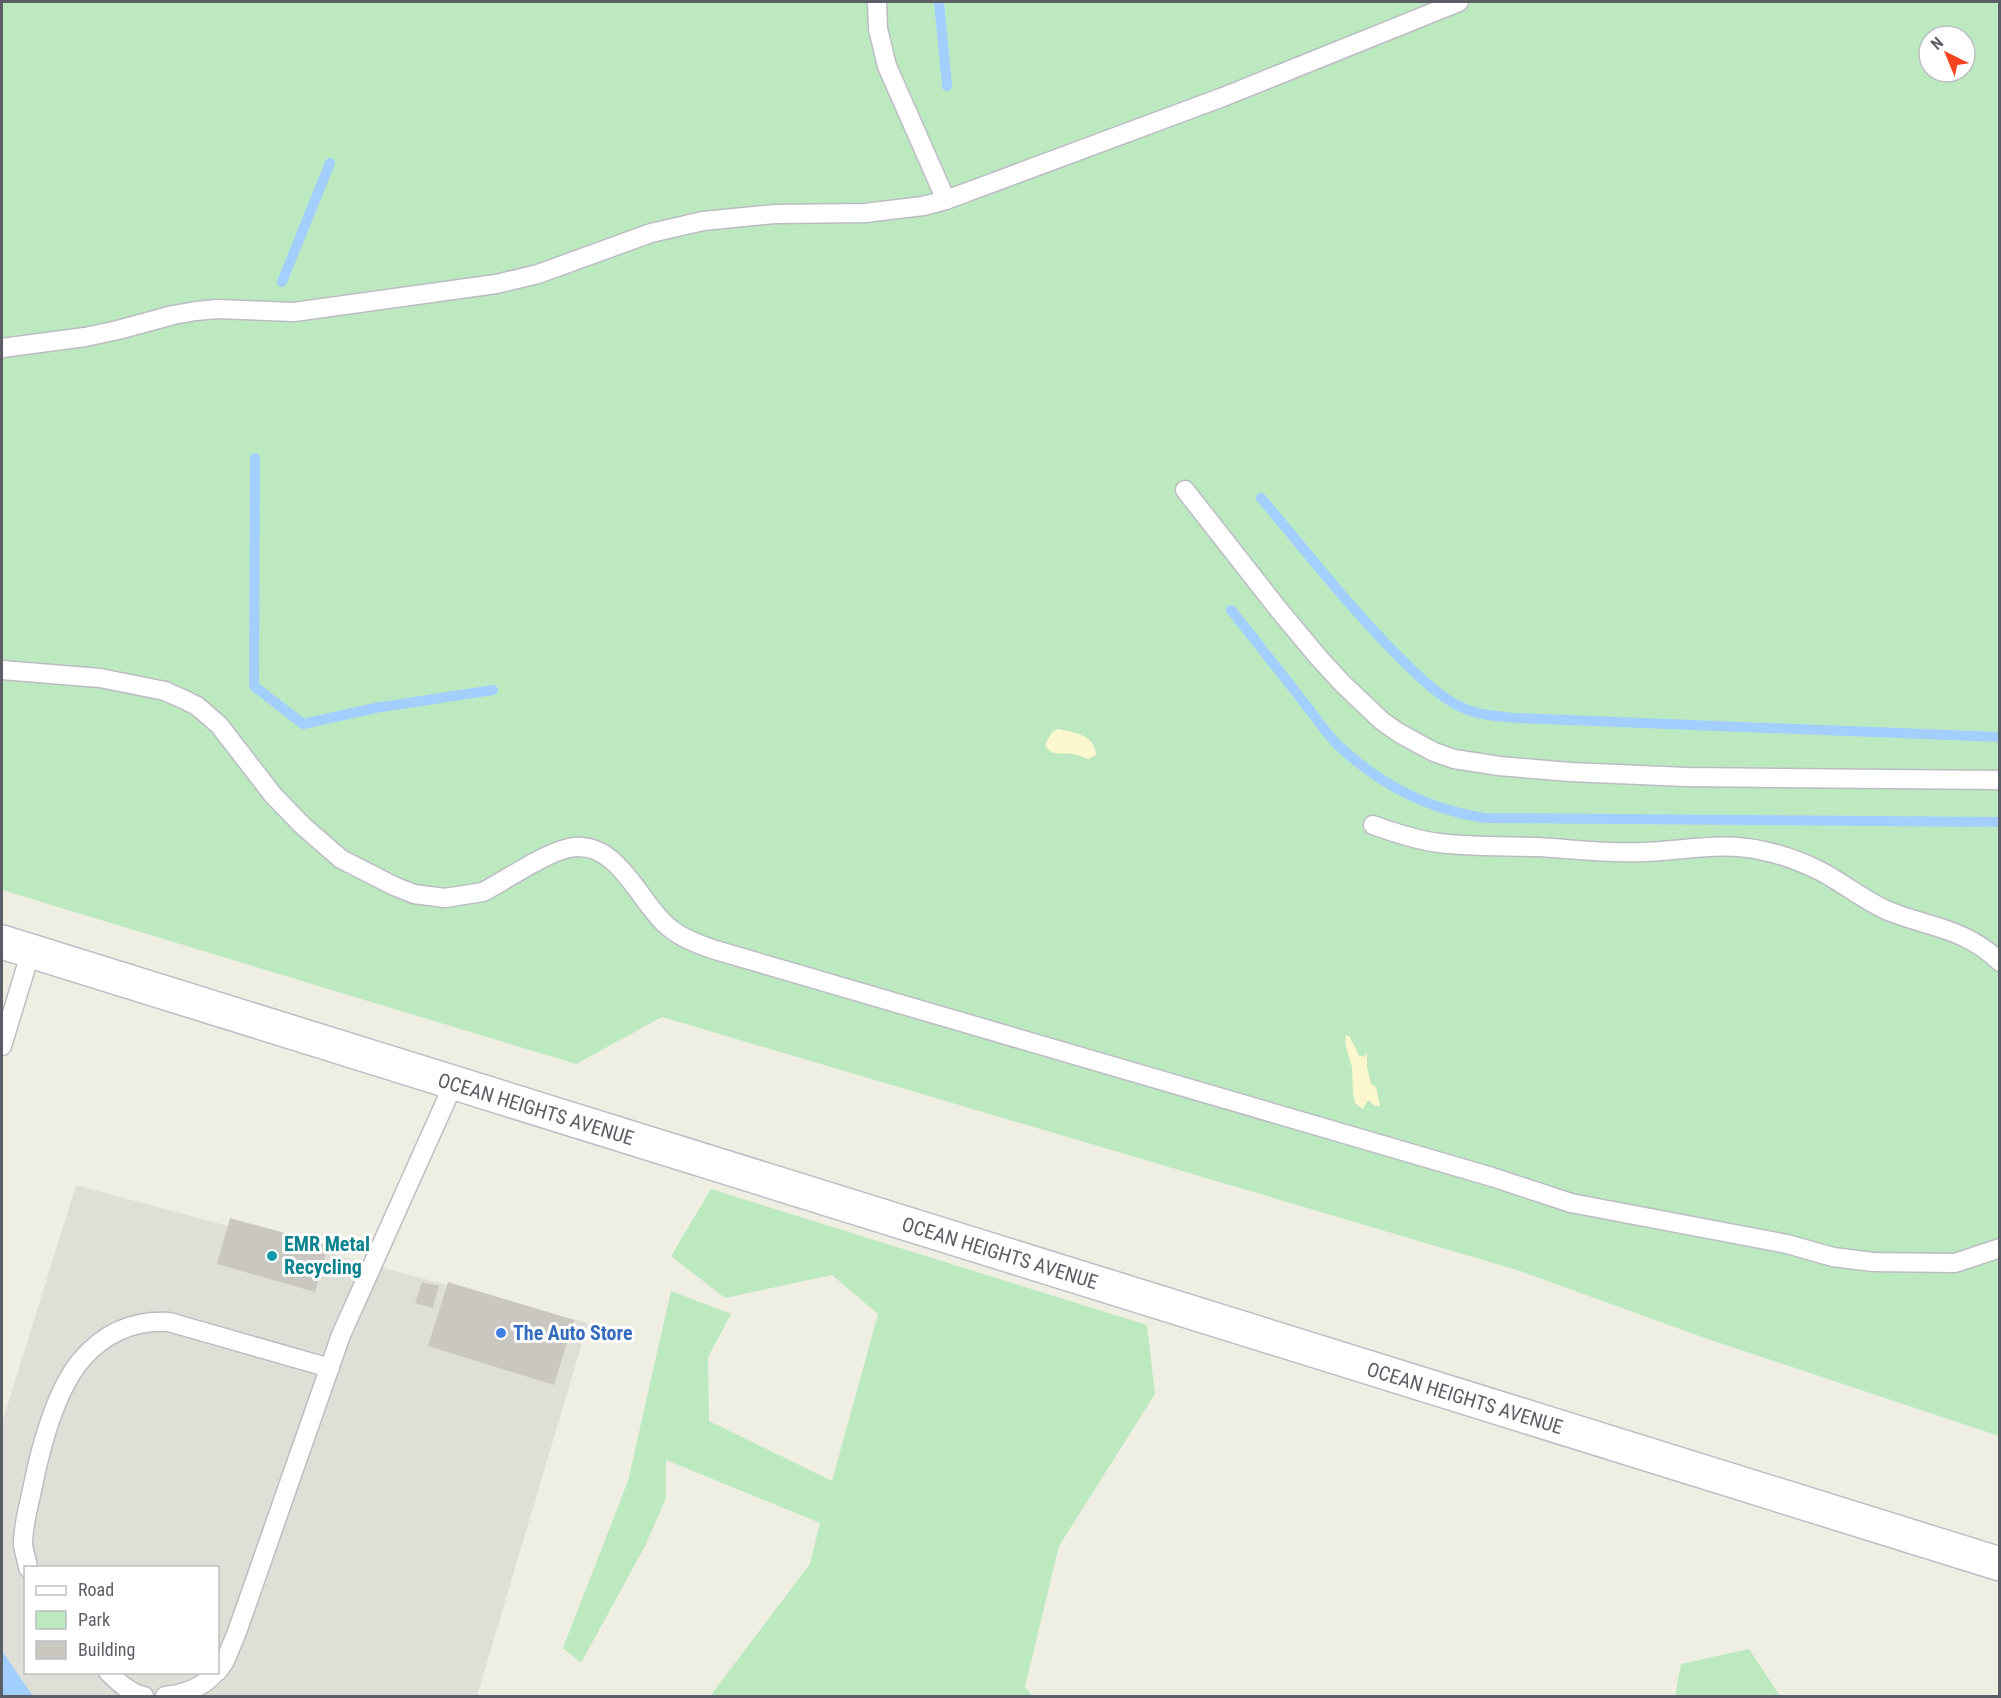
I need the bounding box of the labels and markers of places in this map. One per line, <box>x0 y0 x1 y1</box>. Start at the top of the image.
place label: EMR Metal Recycling <box>284 1232 370 1279</box>
marker: EMR Metal Recycling <box>265 1249 279 1263</box>
place label: The Auto Store <box>513 1321 633 1345</box>
marker: The Auto Store <box>494 1326 508 1340</box>

